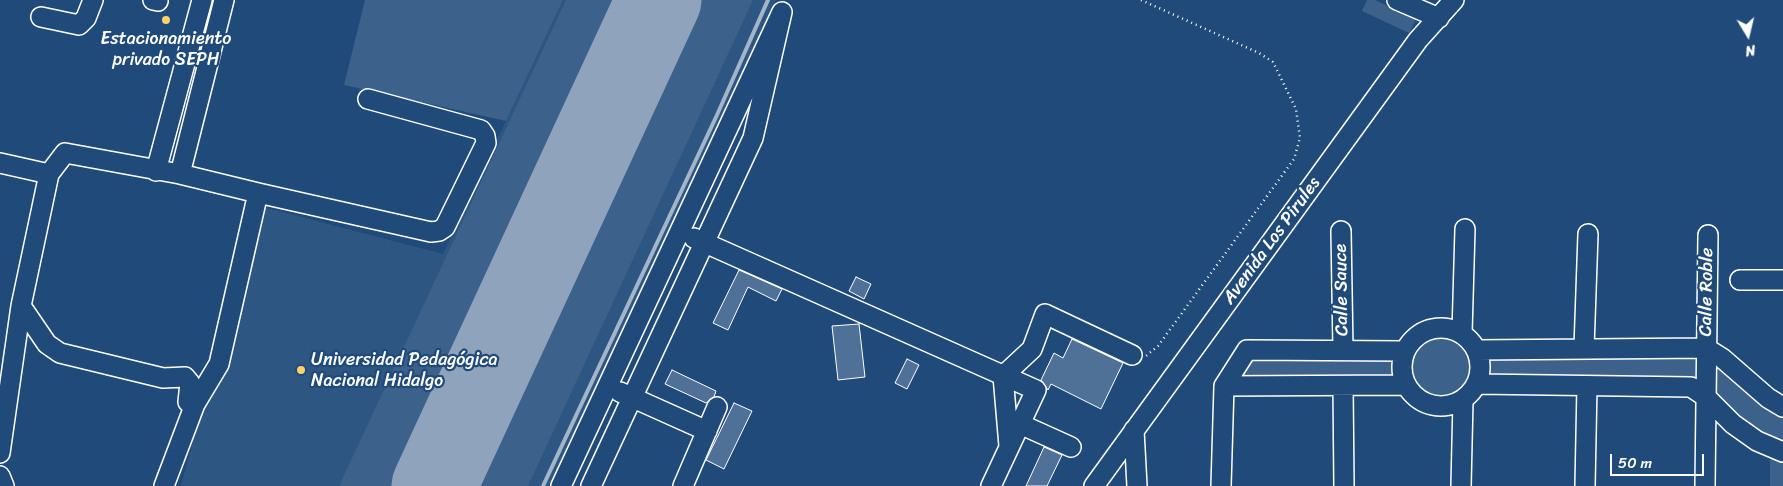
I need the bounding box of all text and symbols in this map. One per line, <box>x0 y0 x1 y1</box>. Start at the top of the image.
north arrow <box>1723 10 1773 60</box>
marker: Estacionamiento privado SEPH <box>160 14 172 26</box>
place label: Estacionamiento privado SEPH <box>100 28 232 70</box>
text: N <box>1744 37 1757 63</box>
street label: Avenida Los Pirules <box>1219 173 1325 309</box>
street label: Calle Sauce <box>1330 244 1354 336</box>
street label: Calle Roble <box>1695 247 1719 337</box>
place label: Universidad Pedagógica Nacional Hidalgo <box>311 349 498 392</box>
marker: Universidad Pedagógica Nacional Hidalgo <box>295 364 307 376</box>
scale bar <box>1613 444 1707 476</box>
text: 50 m <box>1618 450 1652 476</box>

